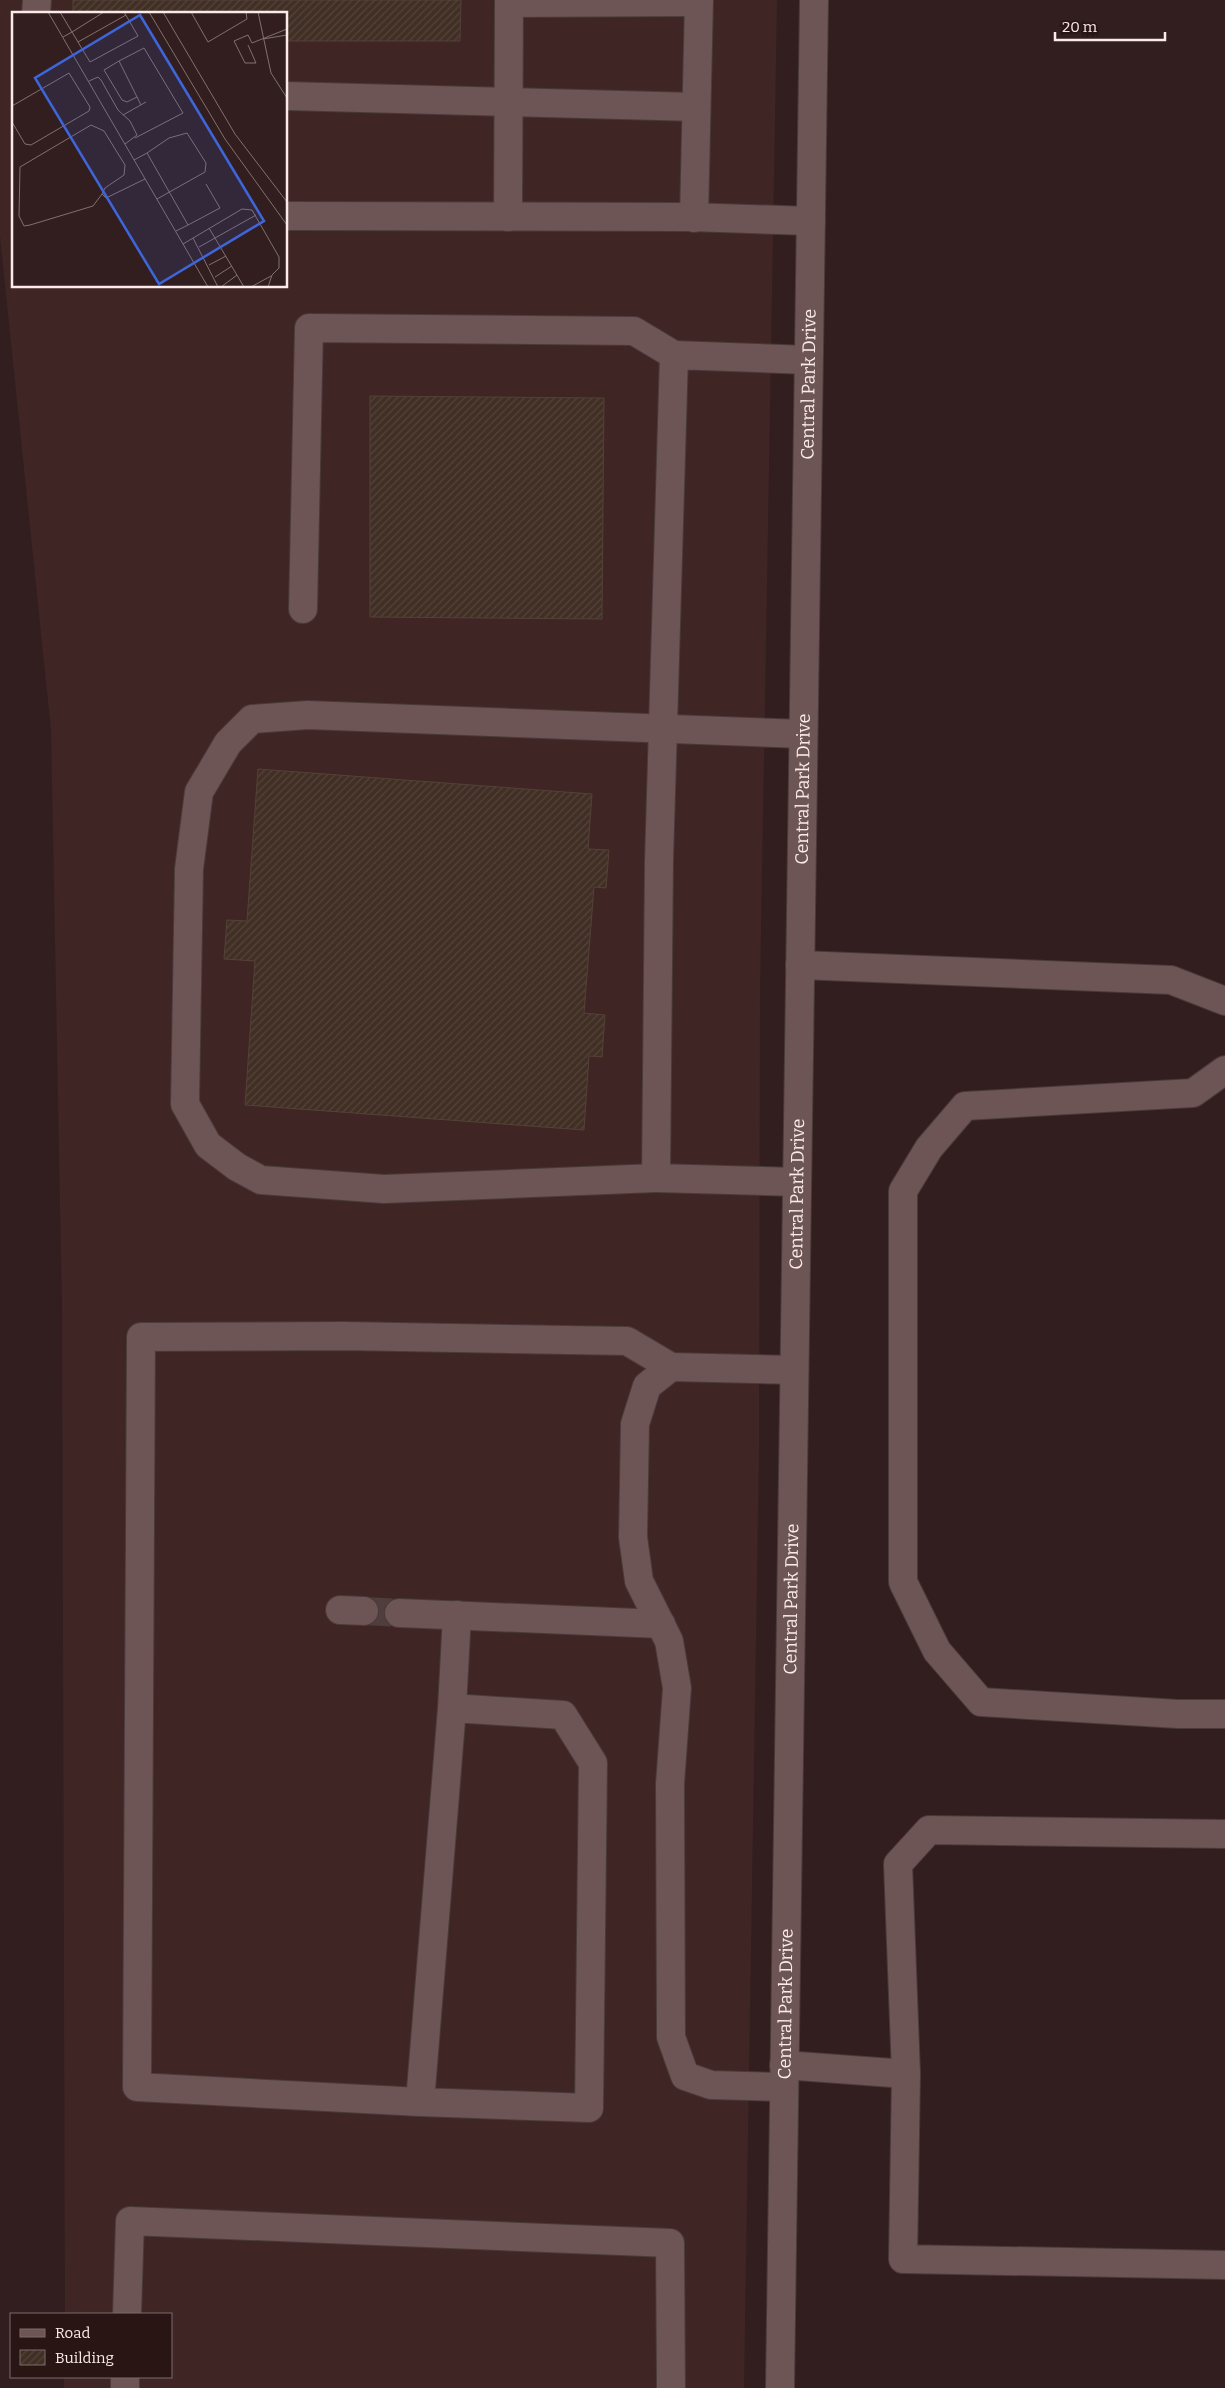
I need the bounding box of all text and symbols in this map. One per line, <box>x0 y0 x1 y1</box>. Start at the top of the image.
scale bar <box>1055 10 1165 42</box>
inset map <box>12 12 288 288</box>
text: 20 m <box>1062 18 1098 36</box>
street label: Central Park Drive <box>796 309 821 460</box>
street label: Central Park Drive <box>791 714 815 865</box>
street label: Central Park Drive <box>785 1118 809 1270</box>
street label: Central Park Drive <box>779 1523 803 1675</box>
street label: Central Park Drive <box>773 1928 798 2080</box>
legend <box>10 2313 172 2378</box>
text: Road <box>55 2324 90 2342</box>
text: Building <box>55 2349 114 2367</box>

